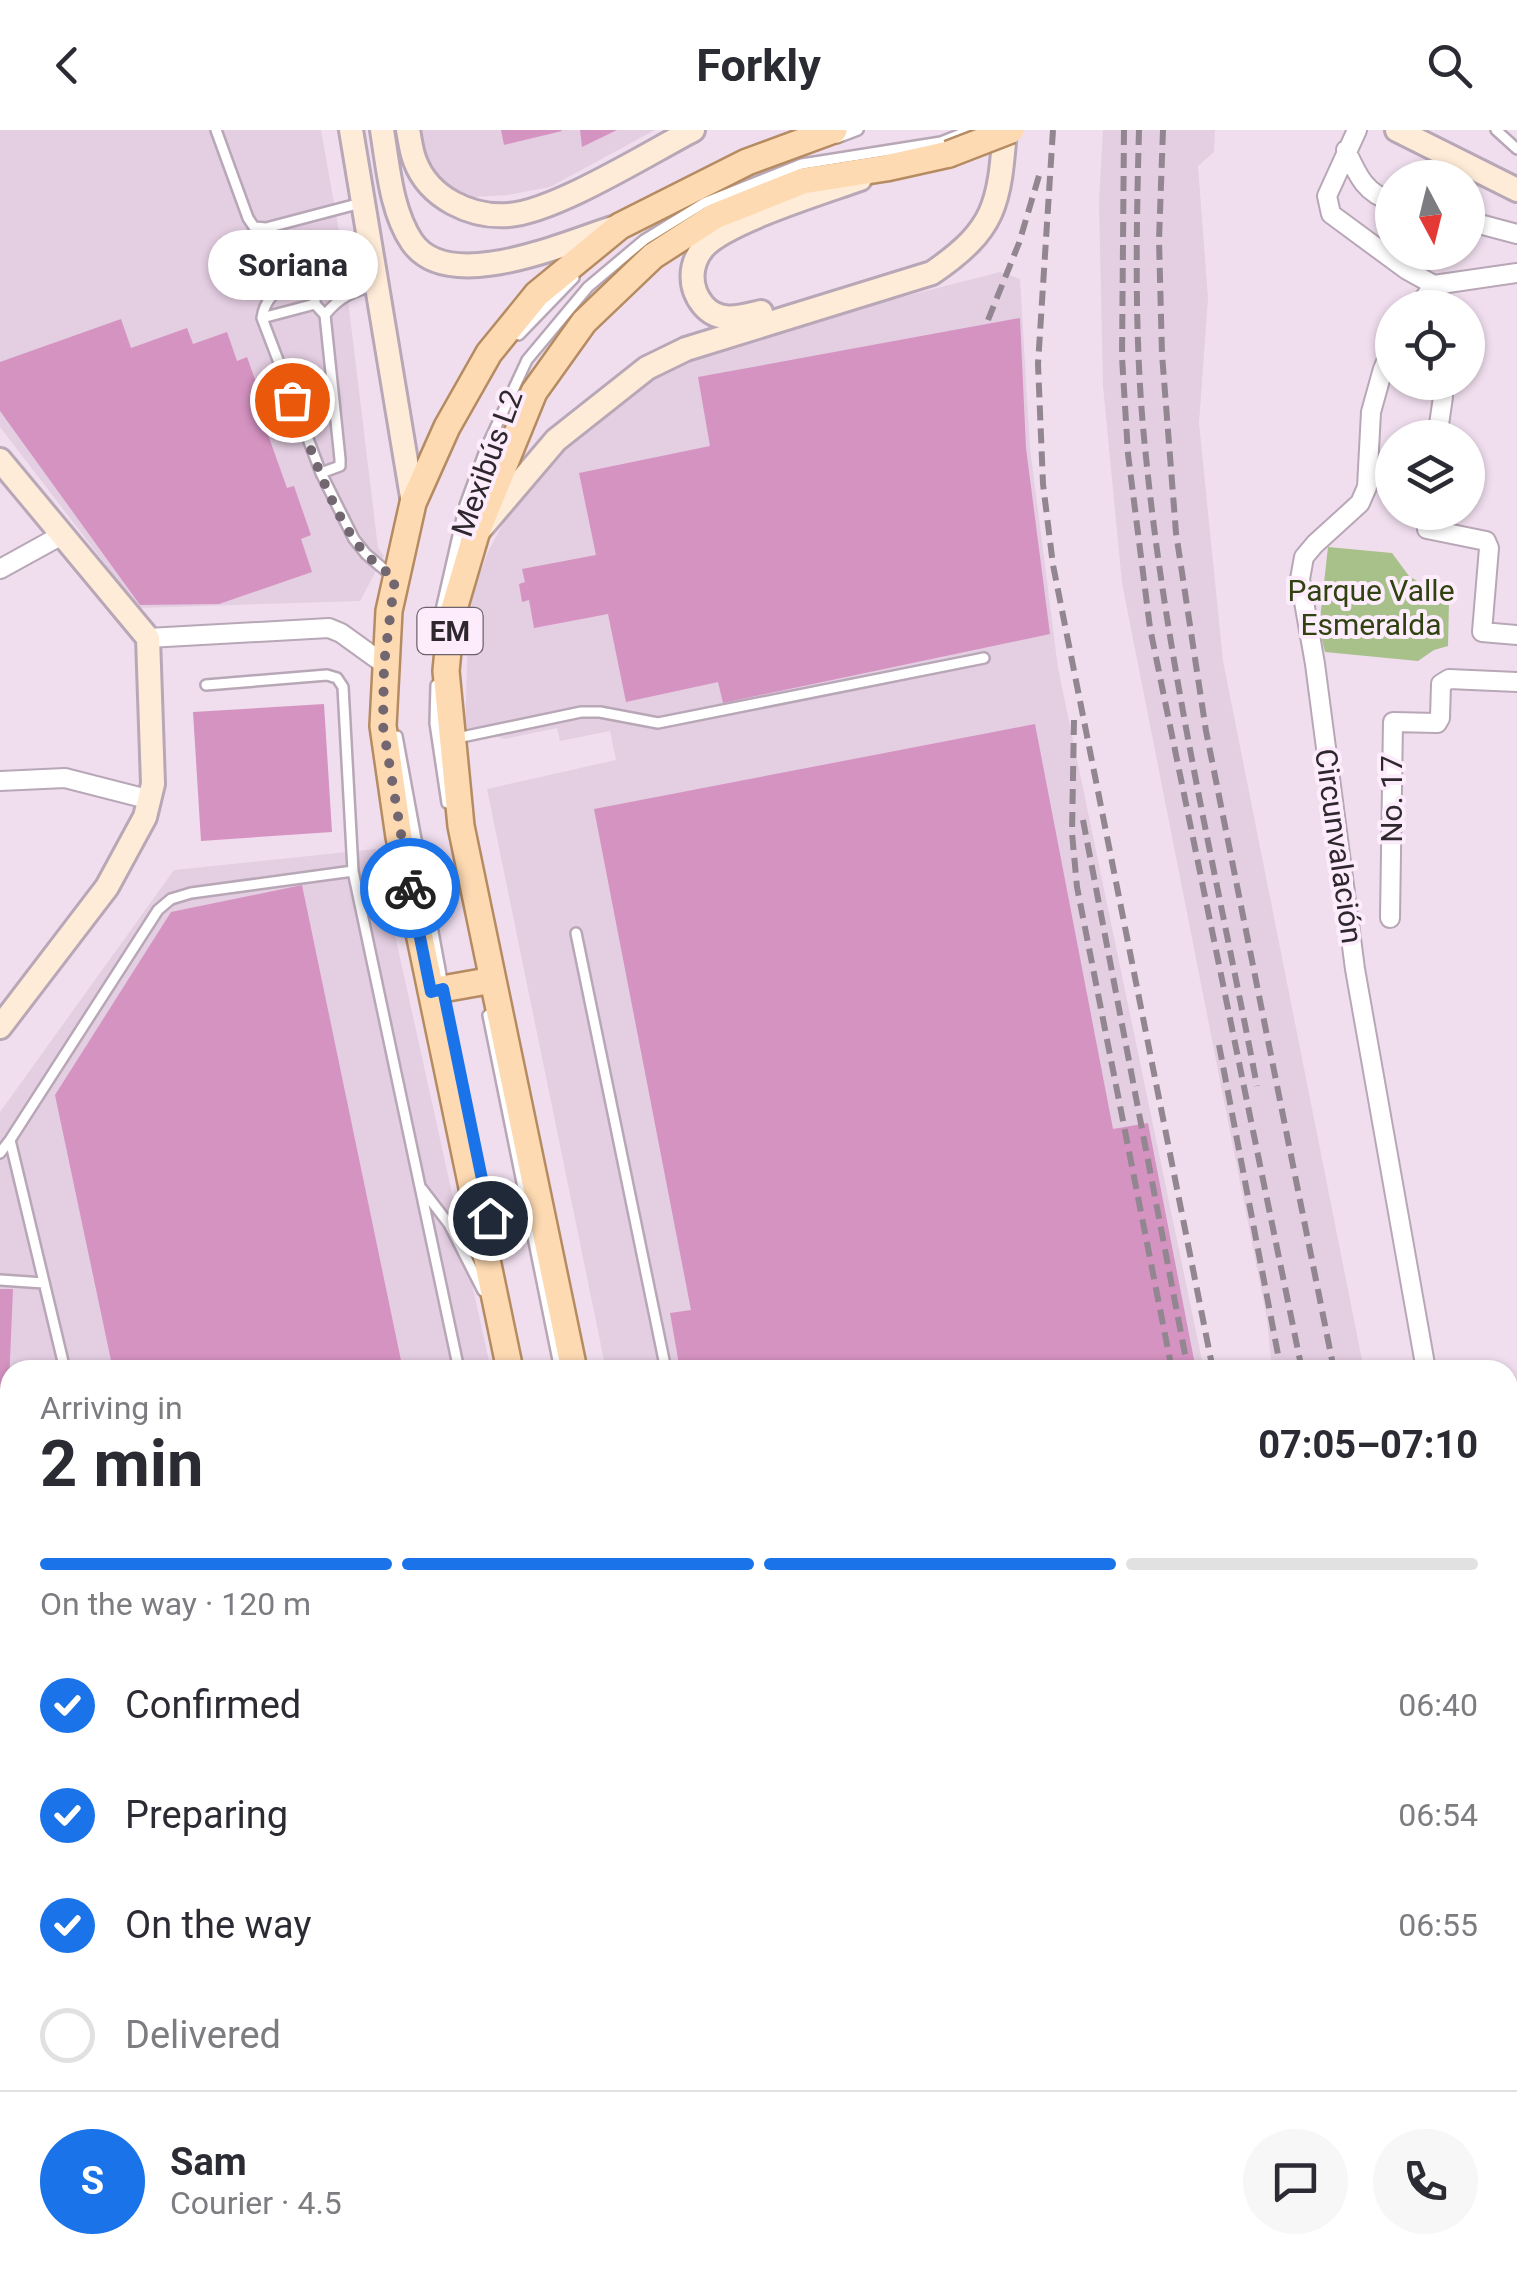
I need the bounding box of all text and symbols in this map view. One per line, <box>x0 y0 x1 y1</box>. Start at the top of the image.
icon: back <box>40 38 95 93</box>
icon: search <box>1422 38 1477 93</box>
text: Forkly <box>696 39 821 92</box>
north arrow <box>1375 160 1485 270</box>
map controls <box>1375 160 1485 530</box>
callout: Soriana <box>207 230 377 300</box>
text: Soriana <box>238 246 348 284</box>
button: locate <box>1375 290 1485 400</box>
pin <box>250 358 335 443</box>
icon: bag <box>265 373 320 428</box>
street label: Mexibús L2 <box>444 385 530 541</box>
button: layers <box>1375 420 1485 530</box>
park label: Parque Valle Esmeralda <box>1287 573 1455 642</box>
road number: EM <box>418 608 482 654</box>
street label: Circunvalación <box>1308 746 1370 946</box>
street label: No. 17 <box>1374 755 1409 843</box>
courier <box>360 838 460 938</box>
icon: bike <box>383 861 438 916</box>
pin <box>448 1176 533 1261</box>
icon: home <box>463 1191 518 1246</box>
text: Arriving in <box>40 1389 183 1427</box>
text: 07:05–07:10 <box>1258 1423 1478 1467</box>
text: 2 min <box>40 1426 203 1502</box>
text: On the way · 120 m <box>40 1585 311 1623</box>
icon: check <box>40 1678 95 1733</box>
text: Confirmed <box>125 1683 301 1727</box>
text: 06:40 <box>1398 1686 1478 1724</box>
icon: check <box>40 1788 95 1843</box>
text: Preparing <box>125 1793 288 1837</box>
text: 06:54 <box>1398 1796 1478 1834</box>
icon: check <box>40 1898 95 1953</box>
text: On the way <box>125 1903 311 1947</box>
text: 06:55 <box>1398 1906 1478 1944</box>
text: Delivered <box>125 2013 281 2057</box>
button: chat <box>1243 2129 1348 2234</box>
button: phone <box>1373 2129 1478 2234</box>
text: Sam <box>170 2140 247 2184</box>
text: S <box>81 2159 104 2203</box>
text: Courier · 4.5 <box>170 2184 342 2222</box>

